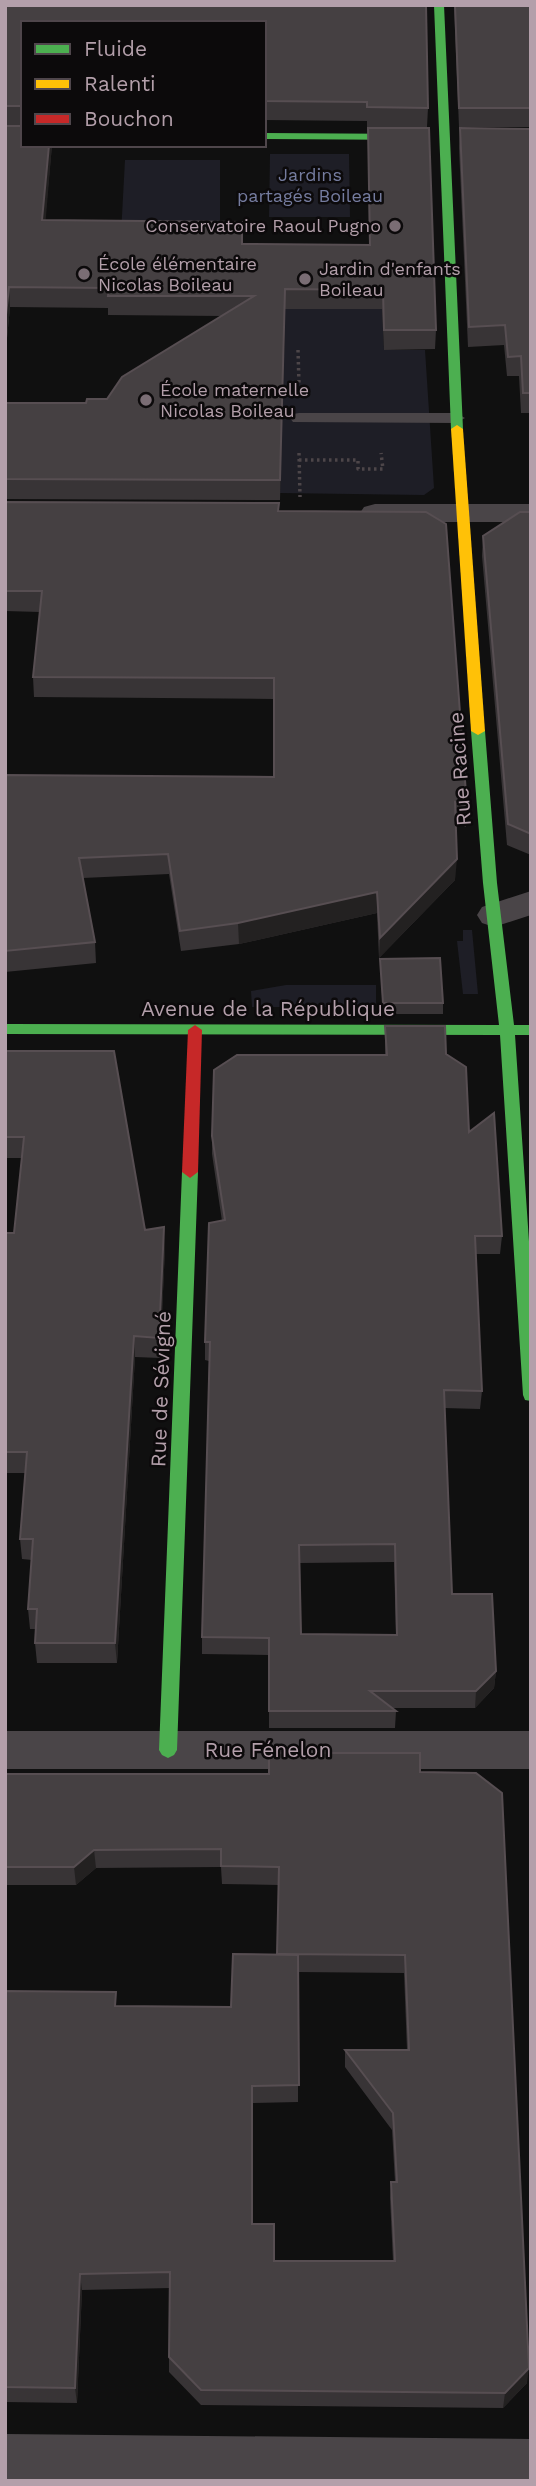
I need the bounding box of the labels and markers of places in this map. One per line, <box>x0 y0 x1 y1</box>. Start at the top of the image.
place label: Conservatoire Raoul Pugno <box>145 215 381 236</box>
marker: Conservatoire Raoul Pugno <box>387 218 403 234</box>
place label: École élémentaire Nicolas Boileau <box>98 253 257 295</box>
place label: Jardin d'enfants Boileau <box>319 258 461 300</box>
marker: École élémentaire Nicolas Boileau <box>76 266 92 282</box>
marker: Jardin d'enfants Boileau <box>297 271 313 287</box>
place label: École maternelle Nicolas Boileau <box>160 379 309 421</box>
marker: École maternelle Nicolas Boileau <box>138 392 154 408</box>

